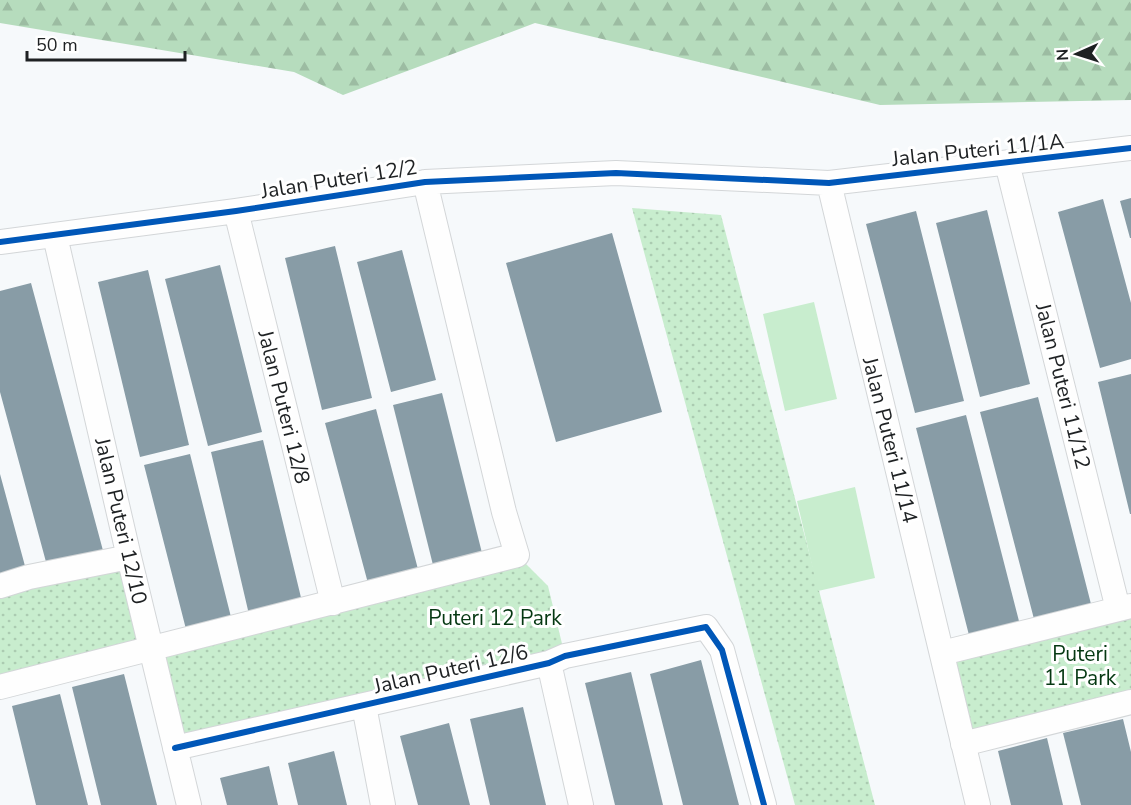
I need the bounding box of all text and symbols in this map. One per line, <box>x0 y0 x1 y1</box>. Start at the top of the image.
scale bar <box>27 24 184 62</box>
north arrow <box>1047 24 1107 84</box>
text: 50 m <box>36 33 78 57</box>
text: N <box>1052 48 1074 61</box>
street label: Jalan Puteri 11/1A <box>890 127 1065 173</box>
street label: Jalan Puteri 12/2 <box>258 153 419 205</box>
street label: Jalan Puteri 11/12 <box>1029 299 1097 472</box>
street label: Jalan Puteri 12/8 <box>251 326 317 487</box>
street label: Jalan Puteri 11/14 <box>856 353 924 526</box>
street label: Jalan Puteri 12/10 <box>88 434 154 607</box>
park label: Puteri 12 Park <box>428 604 562 632</box>
street label: Jalan Puteri 12/6 <box>370 638 531 701</box>
park label: Puteri 11 Park <box>1044 640 1117 692</box>

